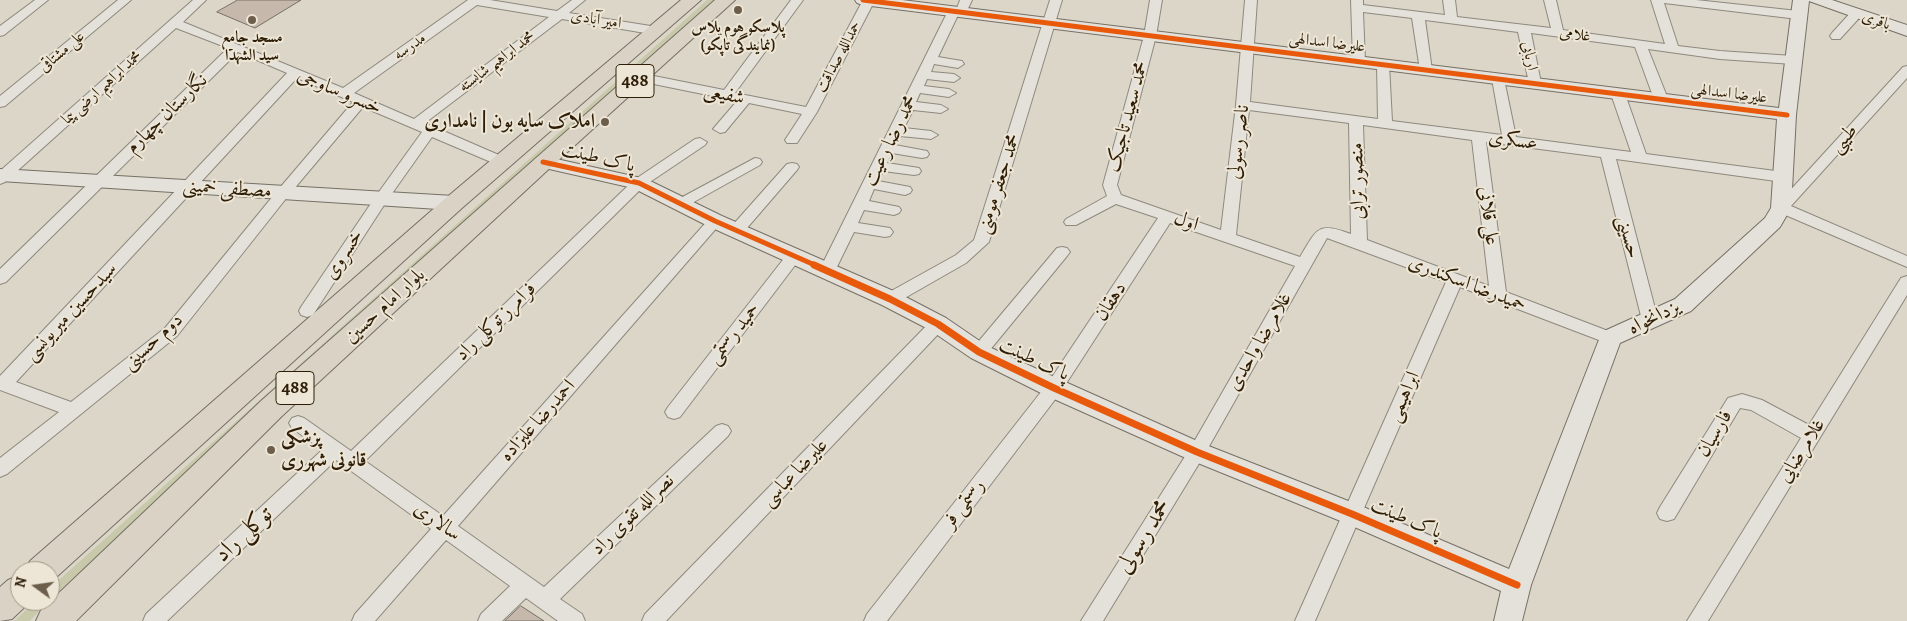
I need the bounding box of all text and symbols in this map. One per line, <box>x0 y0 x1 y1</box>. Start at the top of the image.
marker: پلاسکو هوم پلاس (نمایندگی تاپکو) <box>732 4 744 16</box>
street label: امیر آبادی <box>569 7 623 33</box>
street label: باقری <box>1859 7 1893 35</box>
marker: مسجد جامع سید الشهدا <box>246 14 258 26</box>
place label: پلاسکو هوم پلاس (نمایندگی تاپکو) <box>691 18 785 56</box>
street label: حمدالله صداقت <box>812 18 866 96</box>
street label: غلامی <box>1558 23 1592 47</box>
street label: علی مشتاقی <box>35 27 89 77</box>
street label: محمد ابراهیم شایسته <box>455 27 539 97</box>
place label: مسجد جامع سید الشهدا <box>221 28 283 66</box>
street label: مدرسه <box>390 29 430 65</box>
street label: علیرضا اسدالهی <box>1288 29 1366 57</box>
street label: اربابی <box>1517 40 1541 72</box>
street label: محمد ابراهیم ارضی پیما <box>58 47 146 129</box>
street label: محمد سعید تاجیک <box>1102 59 1154 175</box>
street label: خسرو ساوجی <box>293 63 385 121</box>
road number: 488 <box>616 64 654 98</box>
street label: نگارستان چهارم <box>121 69 213 159</box>
street label: شفیعی <box>701 79 747 111</box>
street label: علیرضا اسدالهی <box>1690 80 1768 108</box>
street label: محمد رضا رعیت <box>859 91 923 191</box>
street label: ناصر رسولی <box>1223 103 1255 181</box>
place label: املاک سایه بون | نامداری <box>424 110 595 134</box>
marker: املاک سایه بون | نامداری <box>599 116 611 128</box>
street label: طیبی <box>1825 120 1863 158</box>
street label: عسکری <box>1487 126 1539 156</box>
street label: محمد جعفر مومنی <box>972 131 1026 237</box>
street label: پاک طینت <box>559 138 637 178</box>
street label: منصور ترابی <box>1345 142 1371 220</box>
street label: مصطفی خمینی <box>182 174 272 204</box>
street label: علی قلانی <box>1472 185 1504 247</box>
street label: اول <box>1170 207 1202 237</box>
street label: حسینی <box>1611 213 1645 261</box>
street label: خسروی <box>319 225 369 285</box>
street label: حمیدرضا اسکندری <box>1405 251 1529 317</box>
street label: سیدحسین میریونسی <box>19 258 123 366</box>
street label: بلوار امام حسین <box>339 263 431 349</box>
street label: فرامرز توکلی راد <box>450 277 542 367</box>
street label: دهقان <box>1090 278 1132 326</box>
street label: غلامرضا واحدی <box>1222 289 1298 395</box>
street label: یزدانخواه <box>1624 295 1684 341</box>
street label: حمید رستمی <box>702 298 766 370</box>
street label: دوم حسینی <box>118 308 188 376</box>
street label: پاک طینت <box>995 333 1073 387</box>
street label: ابراهیمی <box>1382 368 1426 426</box>
road number: 488 <box>276 372 314 404</box>
street label: احمدرضا علیزاده <box>495 375 581 467</box>
street label: فارسیان <box>1692 406 1738 462</box>
street label: غلامرضایی <box>1773 414 1831 488</box>
place label: پزشکی قانونی شهرری <box>281 426 367 473</box>
street label: علیرضا عباسی <box>757 434 833 512</box>
marker: پزشکی قانونی شهرری <box>265 444 277 456</box>
street label: نصرالله تقوی راد <box>586 469 680 561</box>
street label: رستمی فر <box>937 475 991 533</box>
street label: پاک طینت <box>1367 493 1445 545</box>
street label: محمد رسولی <box>1110 494 1178 580</box>
street label: سالاری <box>409 497 465 547</box>
street label: توکلی راد <box>209 501 279 569</box>
north arrow <box>10 561 60 611</box>
text: N <box>10 575 31 590</box>

